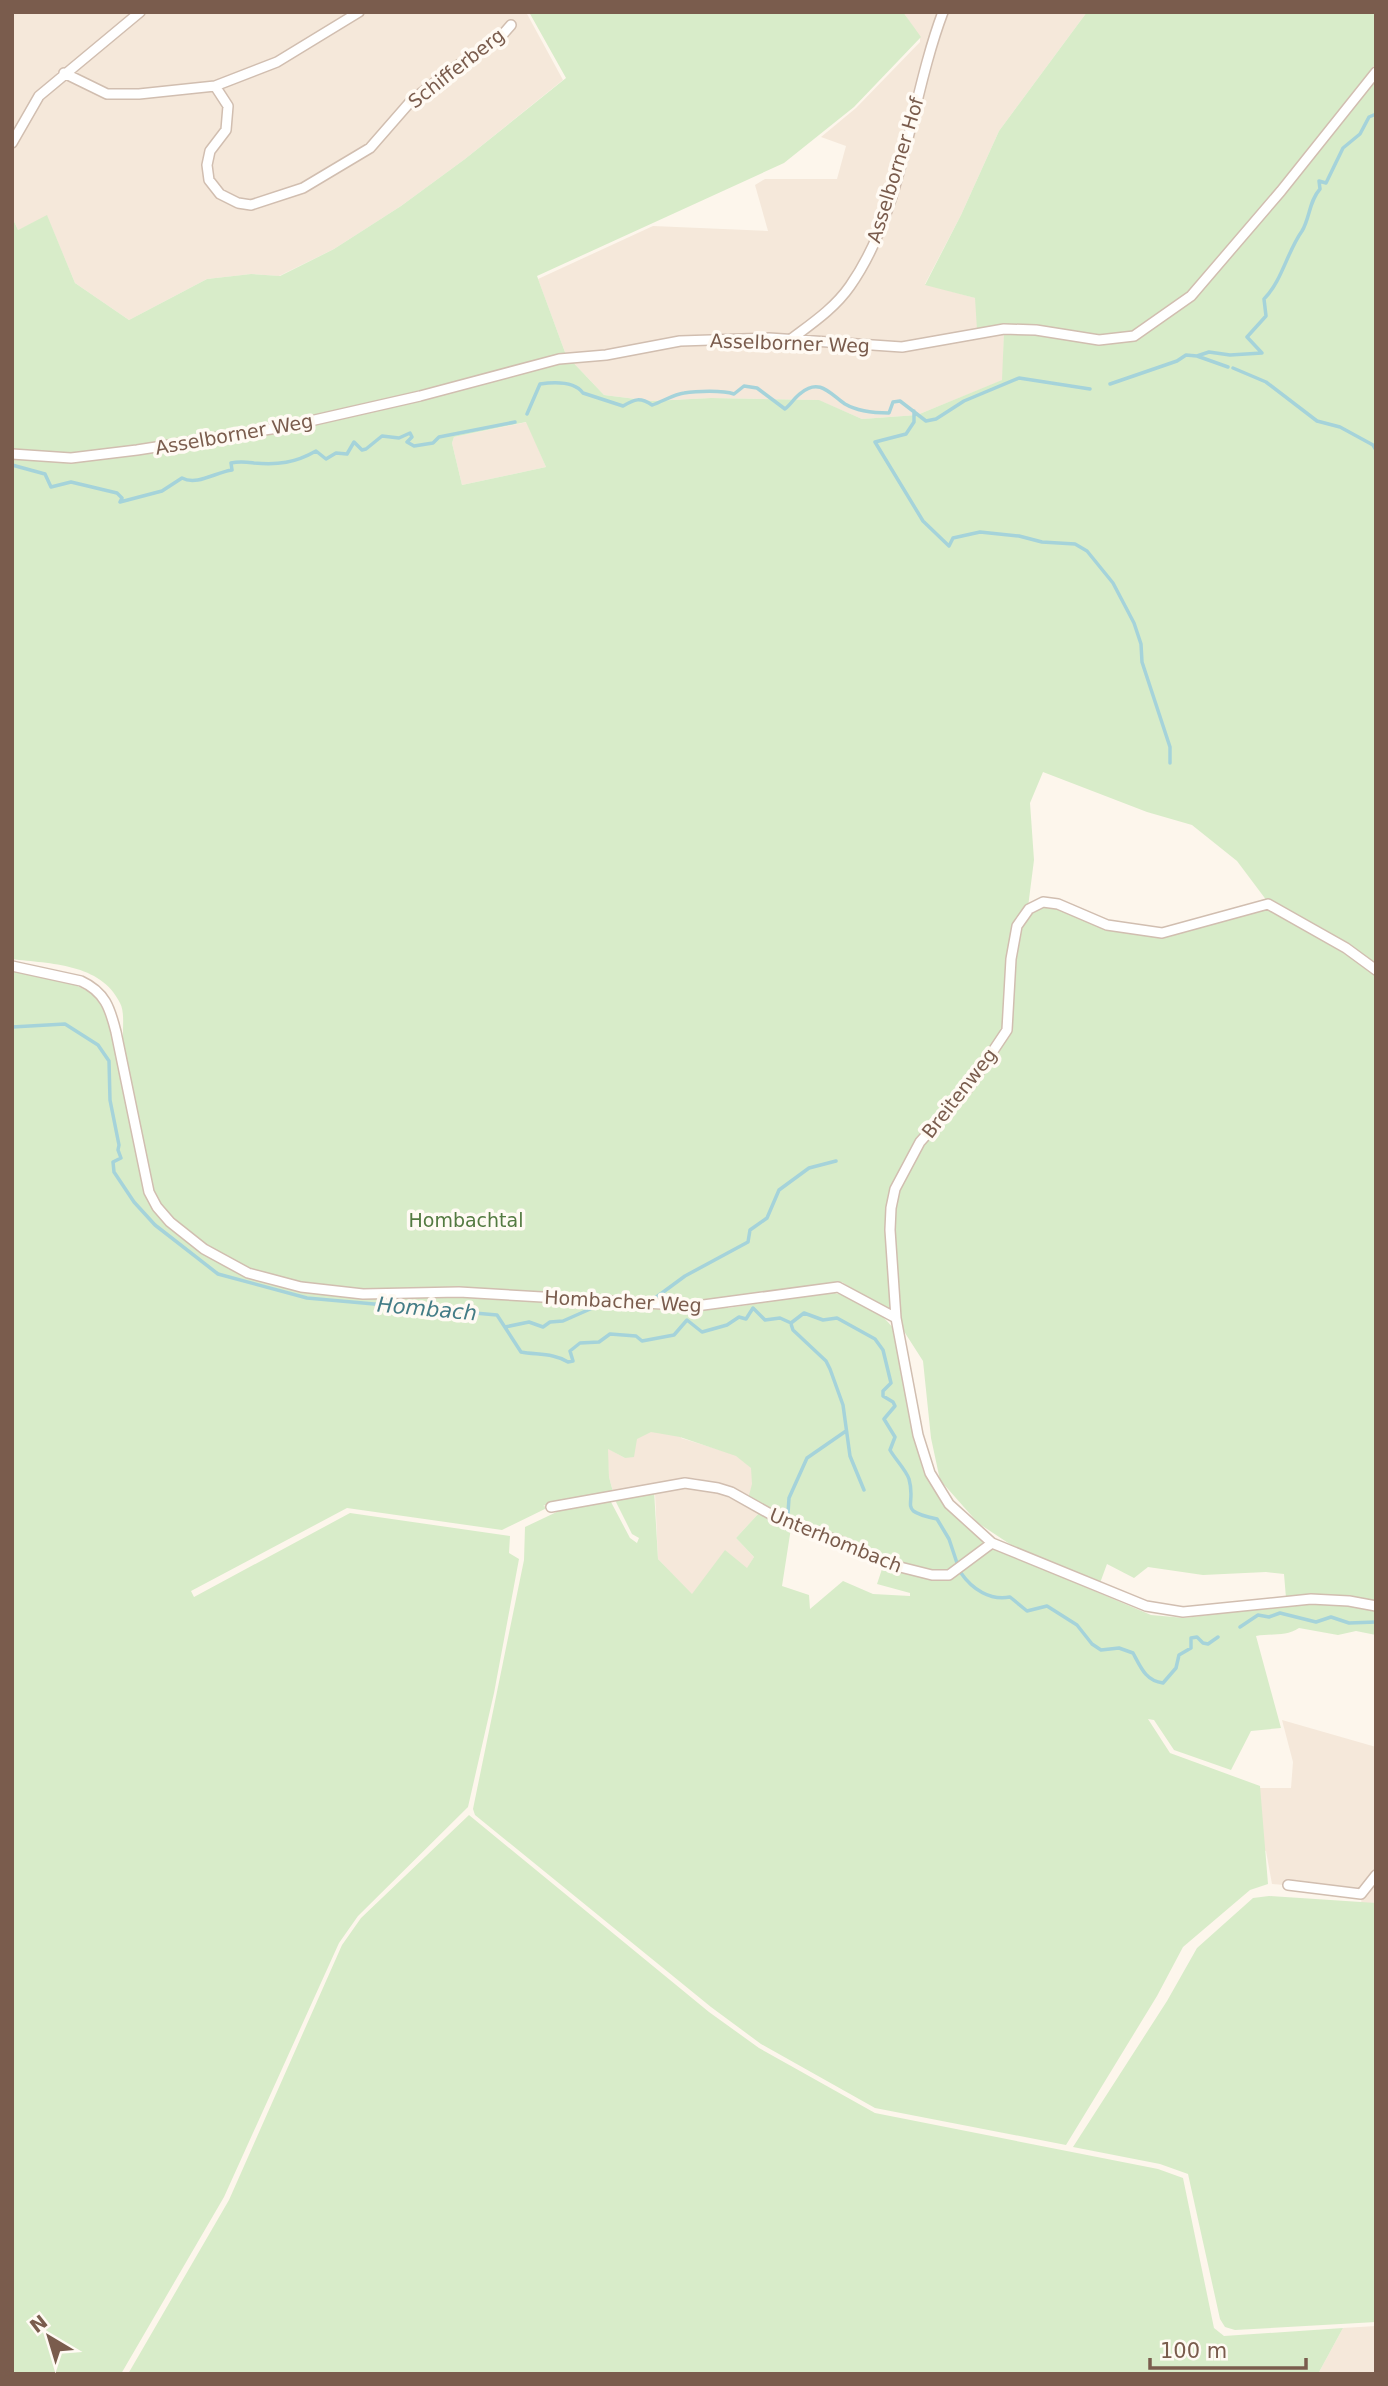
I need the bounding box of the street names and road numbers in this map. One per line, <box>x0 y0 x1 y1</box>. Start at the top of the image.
street label: Schifferberg <box>404 24 508 112</box>
street label: Asselborner Hof <box>862 93 928 245</box>
street label: Asselborner Weg <box>710 329 870 357</box>
street label: Asselborner Weg <box>153 409 315 459</box>
street label: Breitenweg <box>917 1044 1001 1142</box>
street label: Hombacher Weg <box>544 1286 702 1316</box>
street label: Unterhombach <box>767 1503 905 1577</box>

